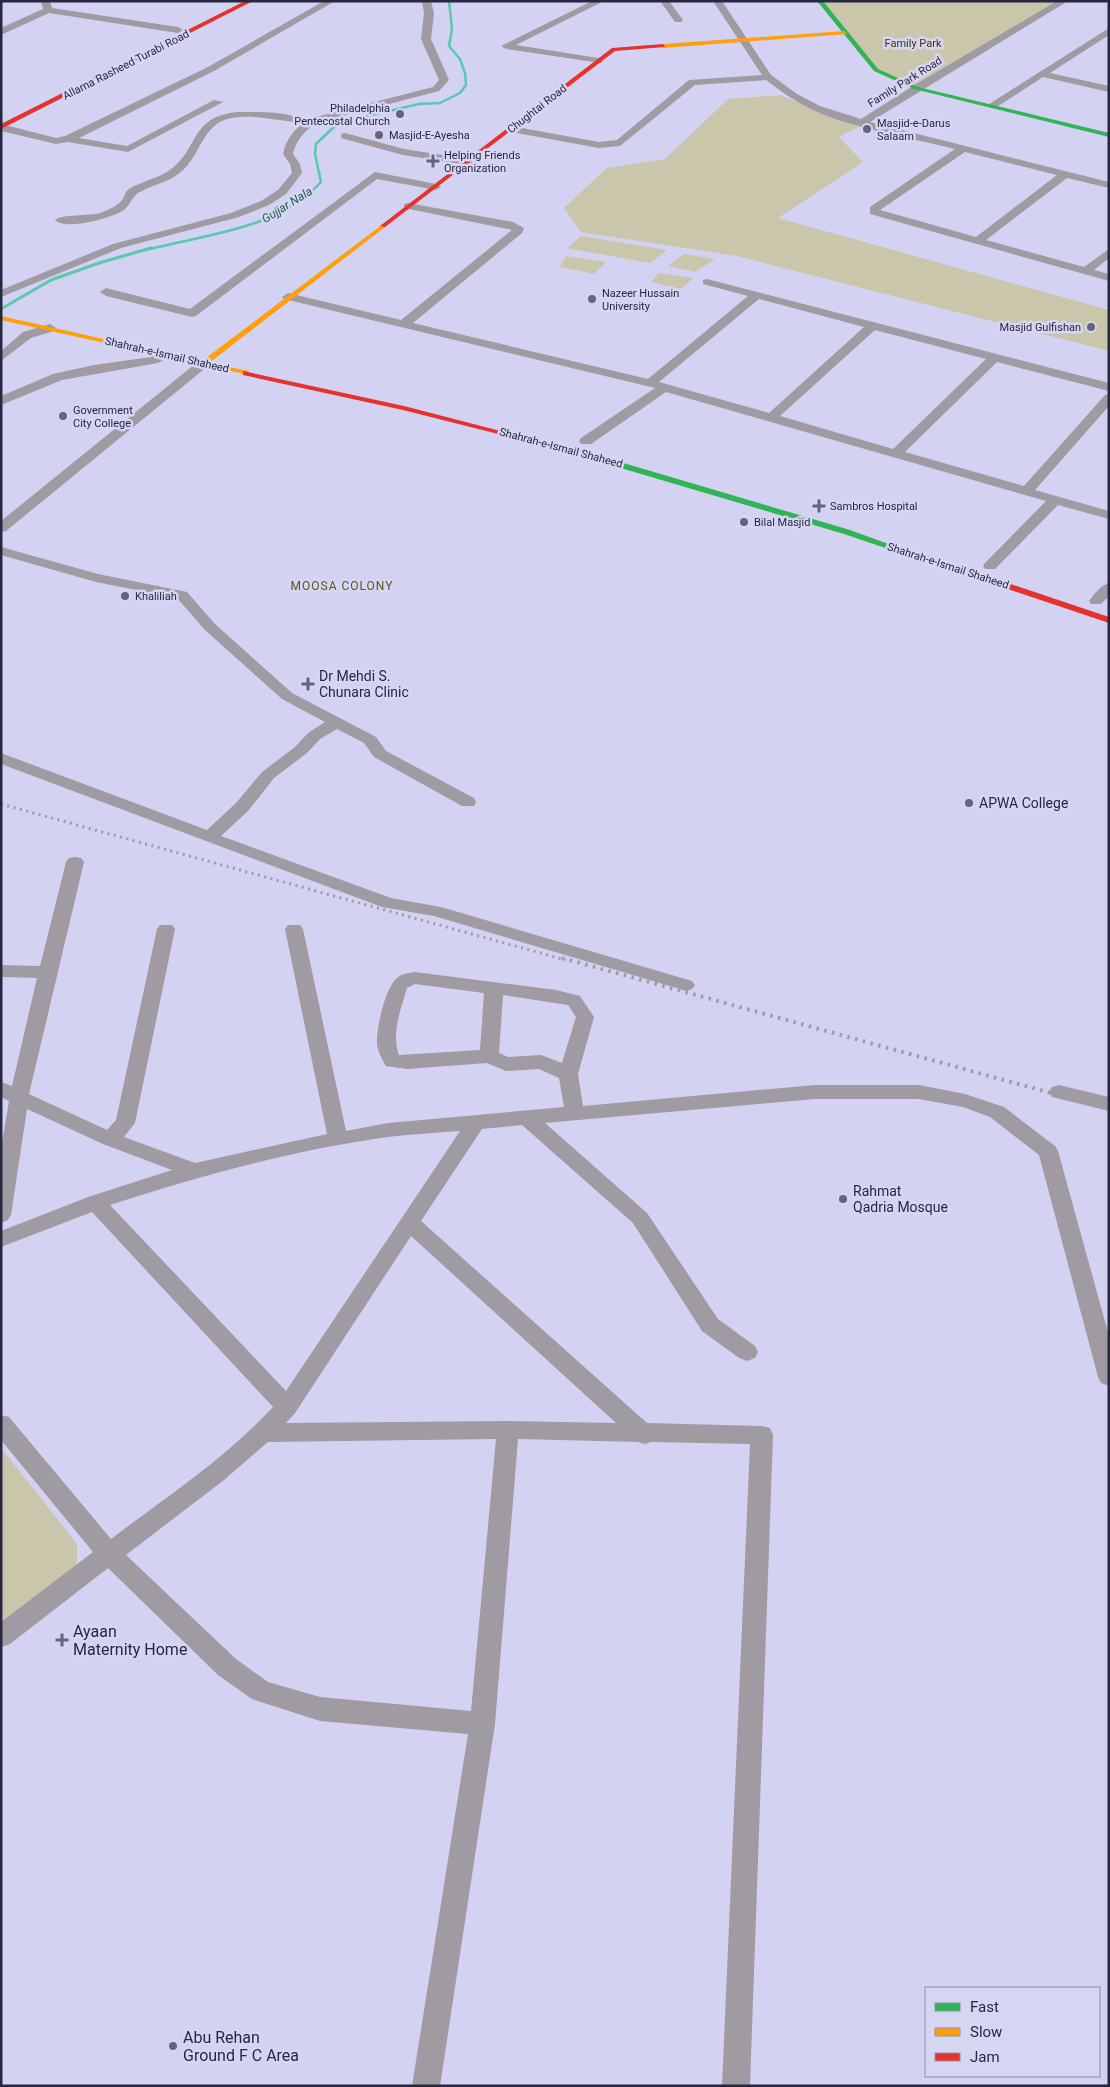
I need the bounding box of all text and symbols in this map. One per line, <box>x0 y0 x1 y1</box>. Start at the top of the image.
street label: Allama Rasheed Turabi Road <box>61 27 191 103</box>
park label: Family Park <box>885 37 942 50</box>
street label: Family Park Road <box>866 54 944 110</box>
street label: Chughtai Road <box>505 82 569 136</box>
place label: Philadelphia Pentecostal Church <box>294 102 390 128</box>
marker: Philadelphia Pentecostal Church <box>394 108 406 120</box>
place label: Masjid-e-Darus Salaam <box>877 117 951 143</box>
marker: Masjid-e-Darus Salaam <box>861 123 873 135</box>
marker: Masjid-E-Ayesha <box>373 129 385 141</box>
place label: Masjid-E-Ayesha <box>389 129 470 142</box>
place label: Helping Friends Organization <box>444 149 521 175</box>
marker: Helping Friends Organization <box>426 154 440 168</box>
water label: Gujjar Nala <box>259 184 315 226</box>
place label: Nazeer Hussain University <box>602 287 679 313</box>
marker: Nazeer Hussain University <box>586 293 598 305</box>
place label: Masjid Gulfishan <box>999 321 1081 334</box>
marker: Masjid Gulfishan <box>1085 321 1097 333</box>
street label: Shahrah-e-Ismail Shaheed <box>104 334 230 376</box>
place label: Government City College <box>73 404 133 430</box>
marker: Government City College <box>57 410 69 422</box>
street label: Shahrah-e-Ismail Shaheed <box>498 425 624 471</box>
marker: Sambros Hospital <box>812 499 826 513</box>
place label: Sambros Hospital <box>830 500 918 513</box>
marker: Bilal Masjid <box>738 516 750 528</box>
place label: Bilal Masjid <box>754 516 810 529</box>
street label: Shahrah-e-Ismail Shaheed <box>886 540 1010 592</box>
district label: MOOSA COLONY <box>291 579 393 593</box>
marker: Khaliliah <box>119 590 131 602</box>
place label: Khaliliah <box>135 590 177 603</box>
place label: Dr Mehdi S. Chunara Clinic <box>319 668 409 700</box>
marker: Dr Mehdi S. Chunara Clinic <box>301 677 315 691</box>
place label: APWA College <box>979 795 1068 811</box>
marker: APWA College <box>963 797 975 809</box>
place label: Rahmat Qadria Mosque <box>853 1183 948 1215</box>
marker: Rahmat Qadria Mosque <box>837 1193 849 1205</box>
place label: Ayaan Maternity Home <box>73 1622 187 1659</box>
marker: Ayaan Maternity Home <box>55 1633 69 1647</box>
legend <box>925 1987 1100 2077</box>
text: Fast <box>970 1998 999 2016</box>
text: Slow <box>970 2023 1002 2041</box>
place label: Abu Rehan Ground F C Area <box>183 2028 299 2065</box>
marker: Abu Rehan Ground F C Area <box>167 2040 179 2052</box>
text: Jam <box>970 2048 1000 2066</box>

